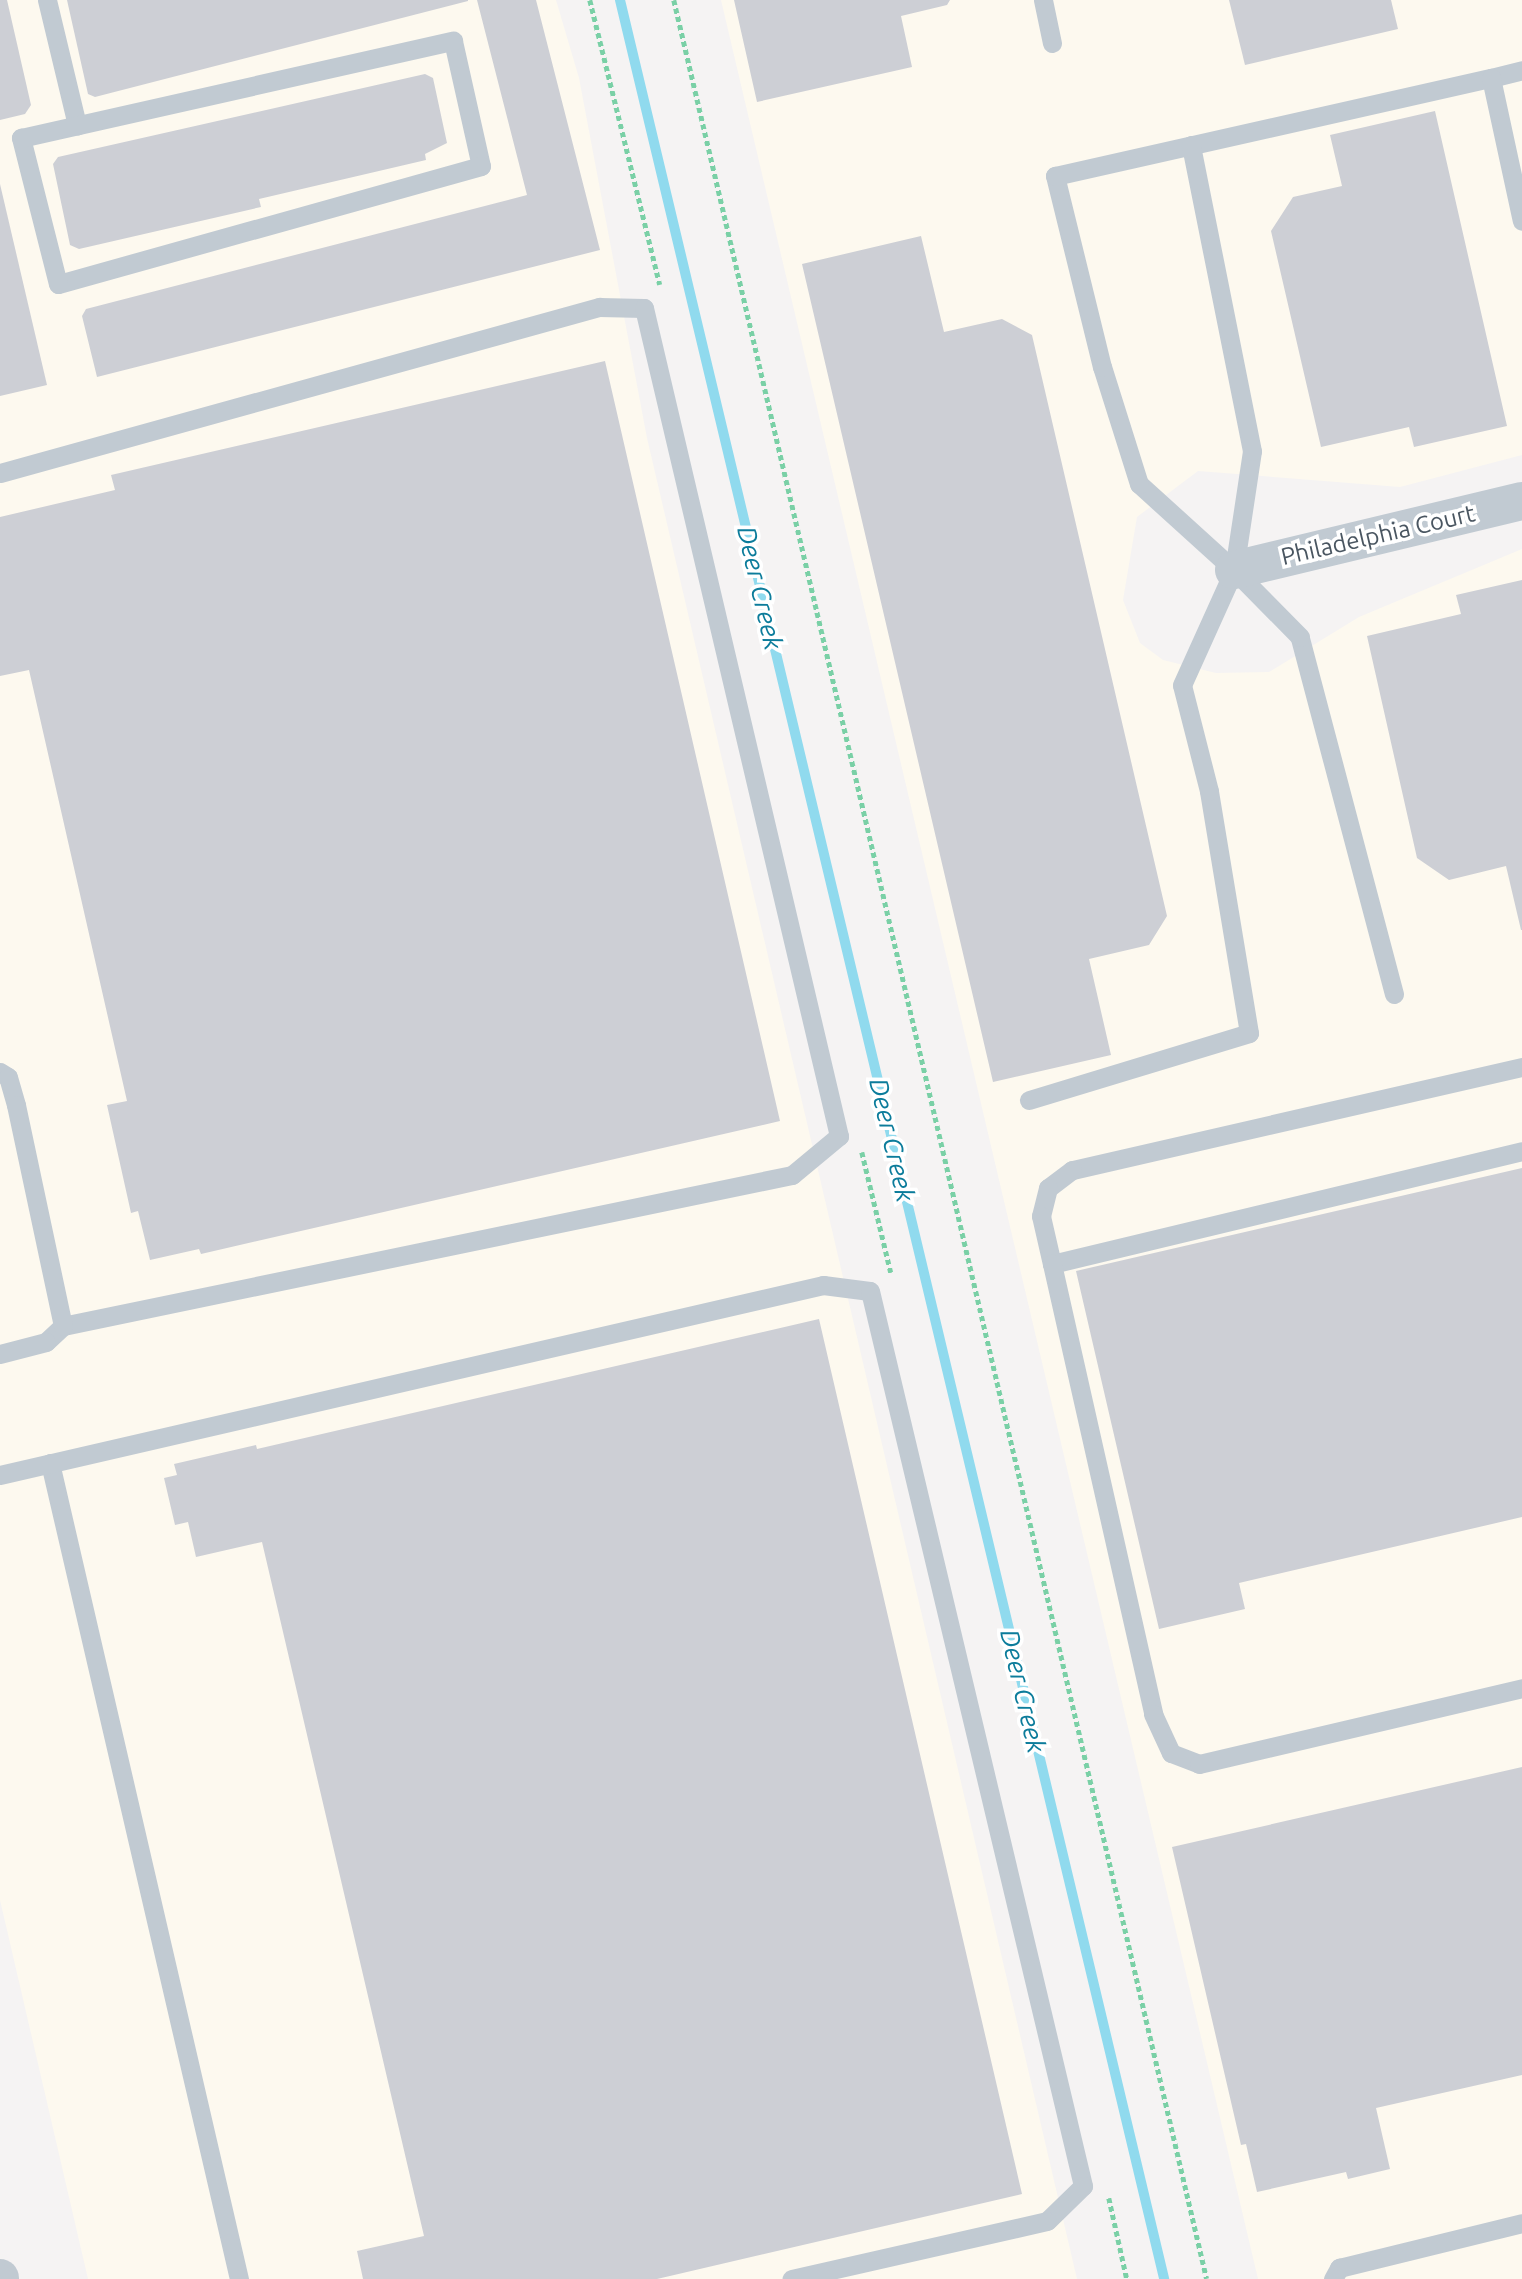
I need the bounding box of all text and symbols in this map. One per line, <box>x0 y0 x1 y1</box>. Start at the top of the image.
street label: Philadelphia Court <box>1278 499 1478 571</box>
water label: Deer Creek <box>731 523 789 653</box>
water label: Deer Creek <box>863 1075 921 1205</box>
water label: Deer Creek <box>994 1626 1052 1756</box>

